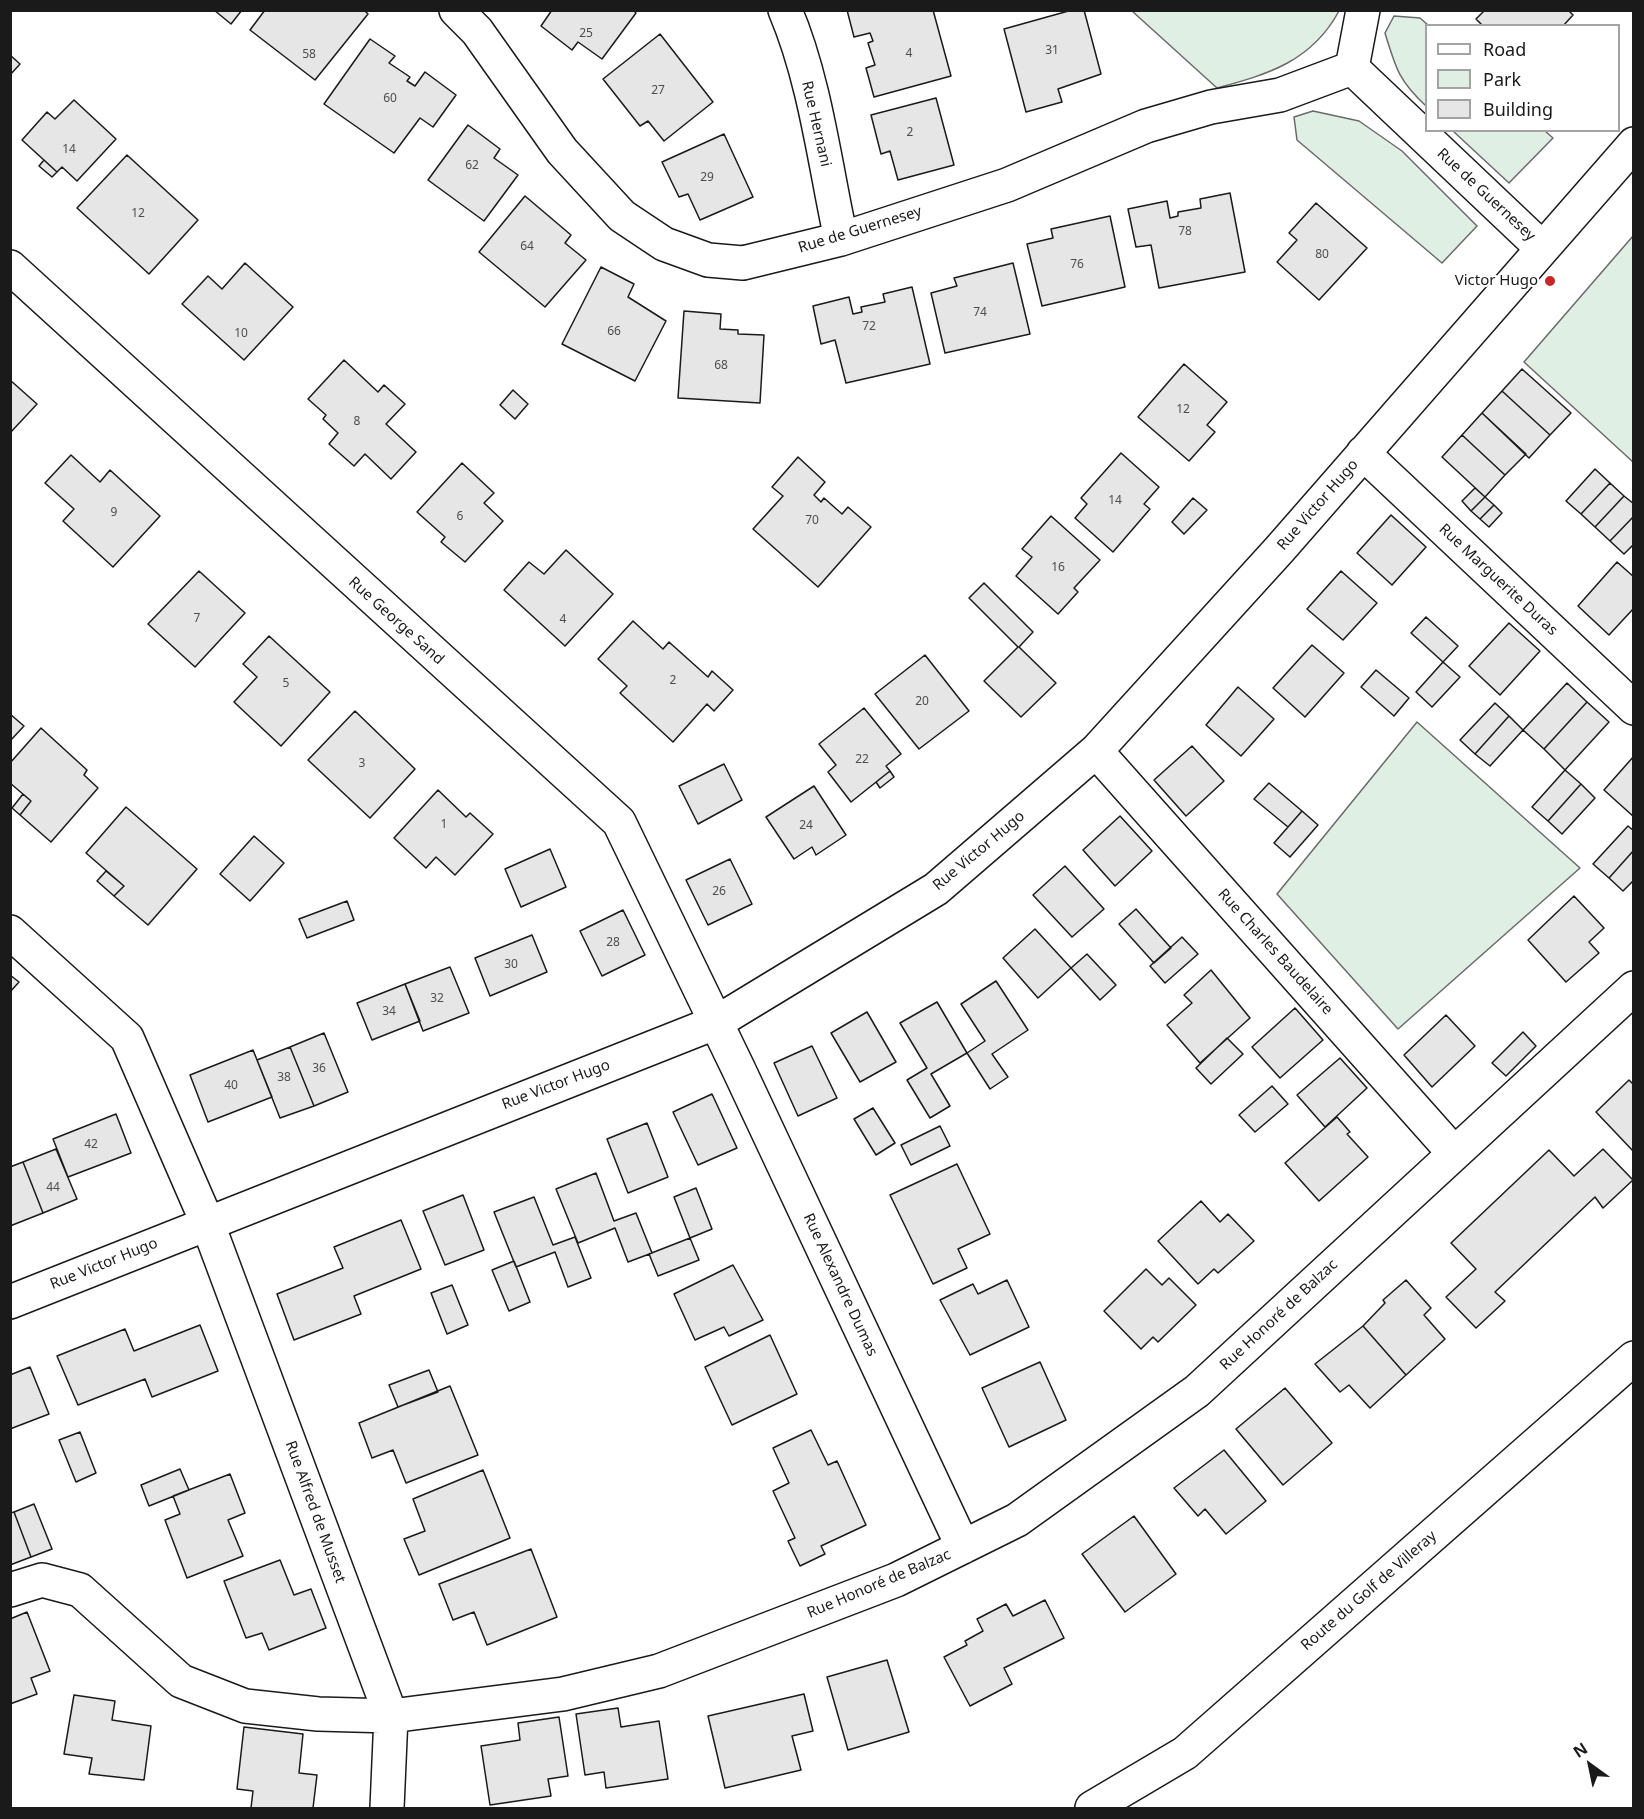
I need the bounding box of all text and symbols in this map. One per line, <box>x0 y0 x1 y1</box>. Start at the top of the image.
legend <box>1425 24 1620 132</box>
house number: 25 <box>579 27 593 41</box>
text: Road <box>1483 37 1526 61</box>
house number: 31 <box>1045 44 1059 58</box>
house number: 4 <box>906 47 912 61</box>
house number: 58 <box>302 48 316 62</box>
text: Park <box>1483 67 1521 91</box>
street label: Rue Hernani <box>797 79 835 169</box>
house number: 27 <box>651 84 665 98</box>
house number: 60 <box>383 92 397 106</box>
text: Building <box>1483 97 1553 121</box>
house number: 2 <box>907 126 913 140</box>
house number: 14 <box>62 143 76 157</box>
street label: Rue de Guernesey <box>1433 145 1539 245</box>
house number: 62 <box>465 159 479 173</box>
house number: 29 <box>700 171 714 185</box>
street label: Rue de Guernesey <box>796 203 924 257</box>
house number: 12 <box>131 207 145 221</box>
house number: 78 <box>1178 225 1192 239</box>
house number: 64 <box>520 240 534 254</box>
house number: 80 <box>1315 248 1329 262</box>
house number: 76 <box>1070 258 1084 272</box>
place label: Victor Hugo <box>1455 272 1538 290</box>
marker: Victor Hugo <box>1543 274 1557 288</box>
house number: 74 <box>973 306 987 320</box>
house number: 72 <box>862 320 876 334</box>
house number: 66 <box>607 325 621 339</box>
house number: 10 <box>234 327 248 341</box>
house number: 68 <box>714 359 728 373</box>
house number: 12 <box>1176 403 1190 417</box>
house number: 8 <box>354 415 360 429</box>
street label: Rue Victor Hugo <box>1274 456 1362 554</box>
house number: 14 <box>1108 494 1122 508</box>
house number: 9 <box>111 506 117 520</box>
house number: 6 <box>457 510 463 524</box>
house number: 70 <box>805 514 819 528</box>
street label: Rue Marguerite Duras <box>1435 520 1561 640</box>
house number: 16 <box>1051 561 1065 575</box>
street label: Rue George Sand <box>345 573 447 669</box>
house number: 7 <box>194 612 200 626</box>
house number: 4 <box>560 613 566 627</box>
house number: 2 <box>670 674 676 688</box>
house number: 5 <box>283 677 289 691</box>
house number: 20 <box>915 695 929 709</box>
house number: 22 <box>855 753 869 767</box>
house number: 3 <box>359 757 365 771</box>
street label: Rue Victor Hugo <box>929 807 1029 895</box>
house number: 1 <box>441 818 447 832</box>
house number: 24 <box>799 819 813 833</box>
house number: 26 <box>712 885 726 899</box>
street label: Rue Charles Baudelaire <box>1214 885 1336 1019</box>
house number: 28 <box>606 936 620 950</box>
house number: 30 <box>504 958 518 972</box>
house number: 32 <box>430 992 444 1006</box>
house number: 34 <box>382 1005 396 1019</box>
street label: Rue Victor Hugo <box>499 1056 613 1114</box>
house number: 36 <box>312 1062 326 1076</box>
house number: 38 <box>277 1071 291 1085</box>
house number: 40 <box>224 1079 238 1093</box>
house number: 42 <box>84 1138 98 1152</box>
house number: 44 <box>46 1181 60 1195</box>
street label: Rue Alexandre Dumas <box>799 1211 881 1359</box>
street label: Rue Victor Hugo <box>48 1234 160 1294</box>
street label: Rue Honoré de Balzac <box>1217 1256 1341 1374</box>
street label: Rue Alfred de Musset <box>281 1439 349 1585</box>
street label: Route du Golf de Villeray <box>1298 1527 1440 1655</box>
street label: Rue Honoré de Balzac <box>805 1546 953 1622</box>
north arrow <box>1560 1735 1620 1795</box>
text: N <box>1569 1737 1592 1763</box>

